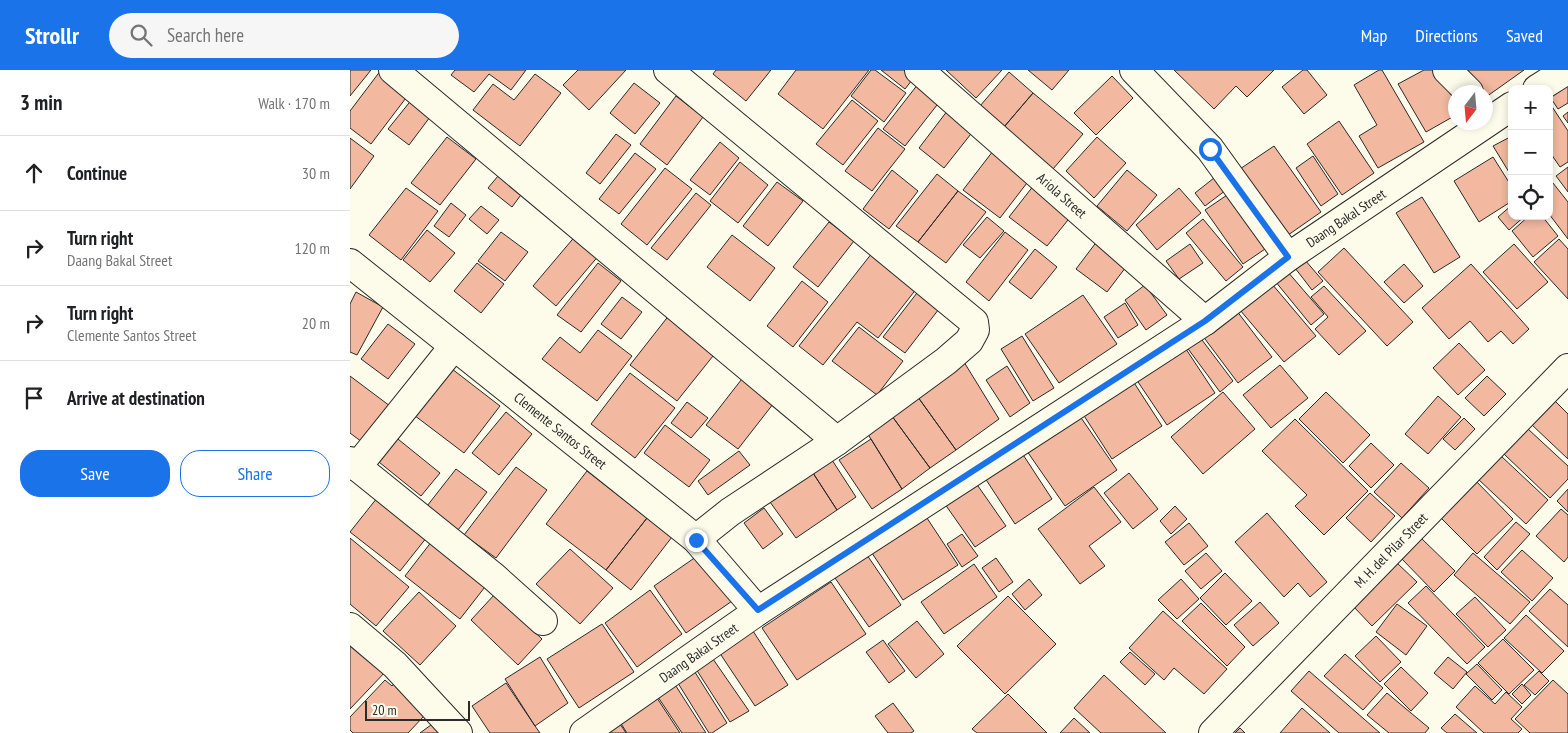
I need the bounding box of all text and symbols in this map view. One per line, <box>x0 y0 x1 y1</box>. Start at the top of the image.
search box <box>109 13 459 58</box>
text: Strollr <box>25 20 79 51</box>
icon: search <box>127 21 155 49</box>
text: Search here <box>167 23 244 47</box>
text: Map <box>1361 24 1387 47</box>
text: Directions <box>1415 24 1478 47</box>
text: Saved <box>1506 24 1543 47</box>
north arrow <box>1448 85 1493 130</box>
map controls <box>1508 85 1553 220</box>
button: + <box>1508 85 1553 130</box>
text: 3 min <box>20 89 62 116</box>
text: Walk · 170 m <box>258 93 330 113</box>
button: − <box>1508 130 1553 175</box>
route start <box>1199 138 1222 161</box>
icon: ahead <box>20 159 48 187</box>
text: Continue <box>67 161 127 185</box>
text: 30 m <box>302 163 330 183</box>
street label: Ariola Street <box>1033 169 1091 222</box>
button: locate <box>1508 175 1553 220</box>
street label: Daang Bakal Street <box>1303 185 1389 251</box>
text: Turn right <box>67 226 133 250</box>
icon: right <box>20 234 48 262</box>
text: 120 m <box>295 238 330 258</box>
text: Daang Bakal Street <box>67 250 172 270</box>
text: Turn right <box>67 301 133 325</box>
icon: right <box>20 309 48 337</box>
text: 20 m <box>302 313 330 333</box>
text: Clemente Santos Street <box>67 325 196 345</box>
icon: arrive <box>20 384 48 412</box>
text: Arrive at destination <box>67 386 205 410</box>
street label: Clemente Santos Street <box>510 388 610 473</box>
button: Save <box>20 450 170 497</box>
button: Share <box>180 450 330 497</box>
street label: M. H. del Pilar Street <box>1350 509 1431 592</box>
route end <box>685 529 708 552</box>
street label: Daang Bakal Street <box>656 619 742 686</box>
scale bar <box>365 698 470 721</box>
text: 20 m <box>372 701 397 719</box>

